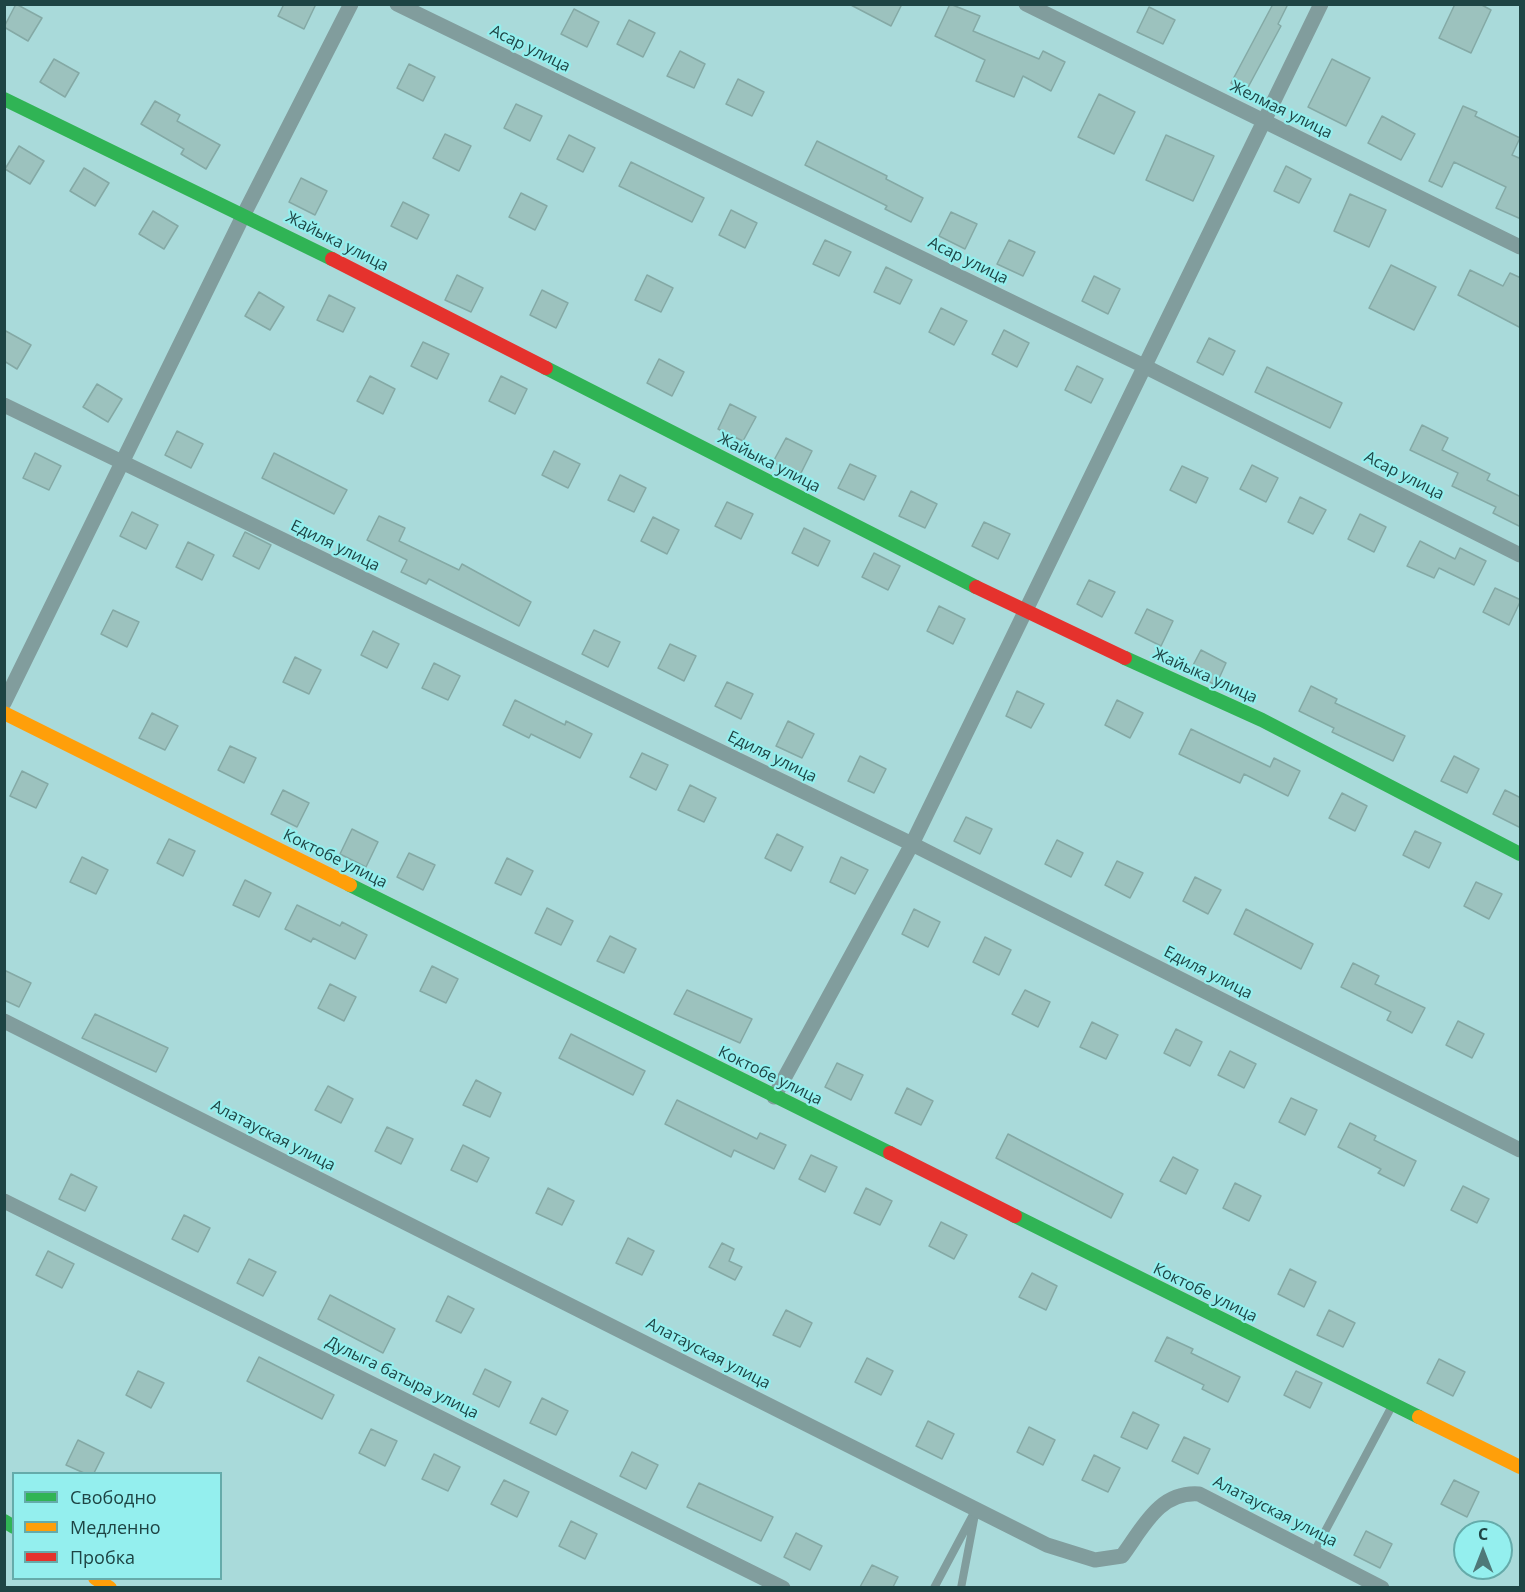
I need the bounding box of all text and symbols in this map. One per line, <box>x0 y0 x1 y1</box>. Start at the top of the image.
street label: Асар улица <box>487 21 573 77</box>
street label: Желмая улица <box>1227 77 1335 143</box>
street label: Жайыка улица <box>283 208 391 276</box>
street label: Асар улица <box>925 233 1011 289</box>
street label: Жайыка улица <box>715 429 823 497</box>
street label: Асар улица <box>1361 448 1447 504</box>
street label: Едиля улица <box>287 516 383 576</box>
street label: Жайыка улица <box>1150 644 1260 708</box>
street label: Едиля улица <box>724 727 820 787</box>
street label: Коктобе улица <box>280 825 390 893</box>
street label: Едиля улица <box>1161 943 1255 1003</box>
street label: Коктобе улица <box>715 1042 825 1110</box>
street label: Алатауская улица <box>208 1096 338 1176</box>
street label: Коктобе улица <box>1150 1259 1260 1327</box>
street label: Алатауская улица <box>643 1314 773 1394</box>
street label: Дулыга батыра улица <box>322 1333 482 1423</box>
legend <box>12 1472 222 1580</box>
street label: Алатауская улица <box>1210 1472 1340 1552</box>
text: Свободно <box>70 1485 157 1509</box>
text: Медленно <box>70 1515 161 1539</box>
north arrow <box>1453 1520 1513 1580</box>
text: С <box>1478 1523 1488 1545</box>
text: Пробка <box>70 1545 135 1569</box>

